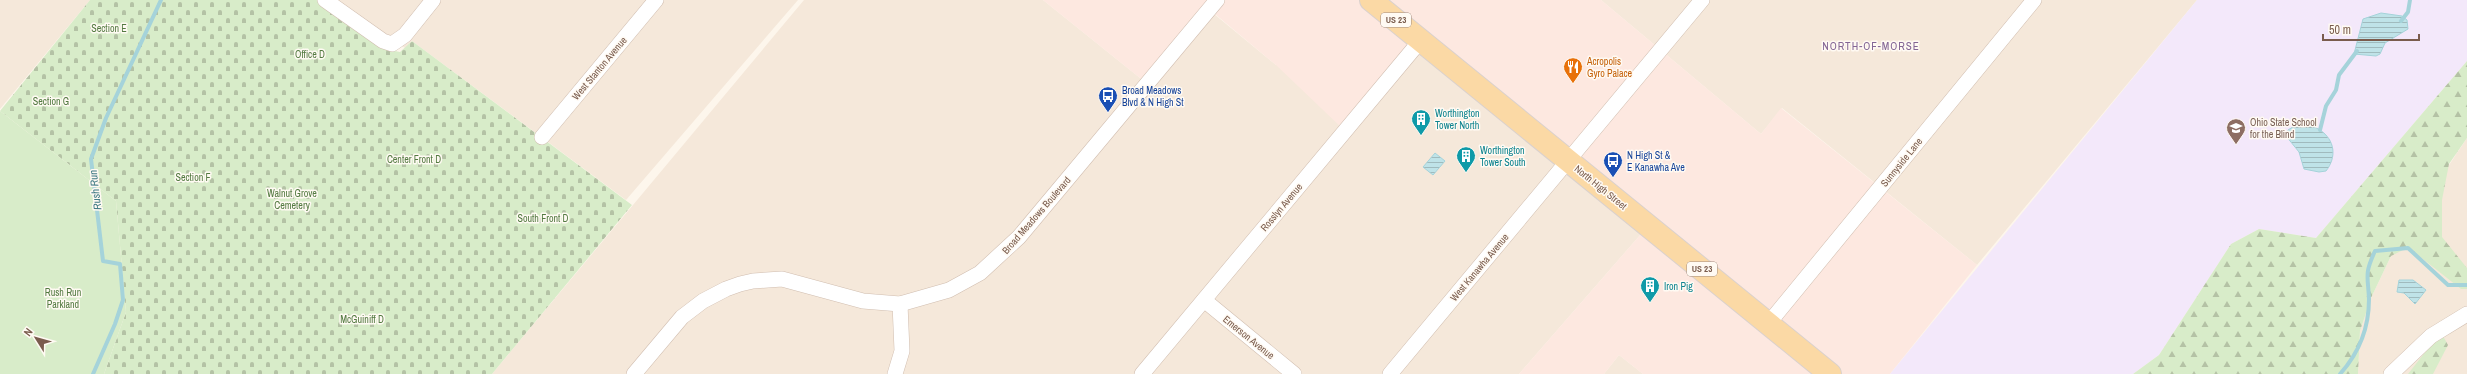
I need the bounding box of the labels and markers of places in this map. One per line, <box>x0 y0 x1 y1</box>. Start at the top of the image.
place label: Acropolis Gyro Palace <box>1586 55 1633 80</box>
restaurant icon: Acropolis Gyro Palace <box>1562 56 1584 84</box>
place label: Broad Meadows Blvd & N High St <box>1122 84 1184 109</box>
bus stop icon: Broad Meadows Blvd & N High St <box>1097 85 1119 113</box>
place label: Worthington Tower North <box>1435 107 1480 132</box>
building icon: Worthington Tower North <box>1410 108 1432 136</box>
place label: Ohio State School for the Blind <box>2250 116 2317 141</box>
school or university icon: Ohio State School for the Blind <box>2225 117 2247 145</box>
place label: Worthington Tower South <box>1480 144 1526 169</box>
building icon: Worthington Tower South <box>1455 145 1477 173</box>
place label: N High St & E Kanawha Ave <box>1627 149 1685 174</box>
bus stop icon: N High St & E Kanawha Ave <box>1602 150 1624 178</box>
building icon: Iron Pig <box>1639 275 1661 303</box>
place label: Iron Pig <box>1664 280 1693 293</box>

